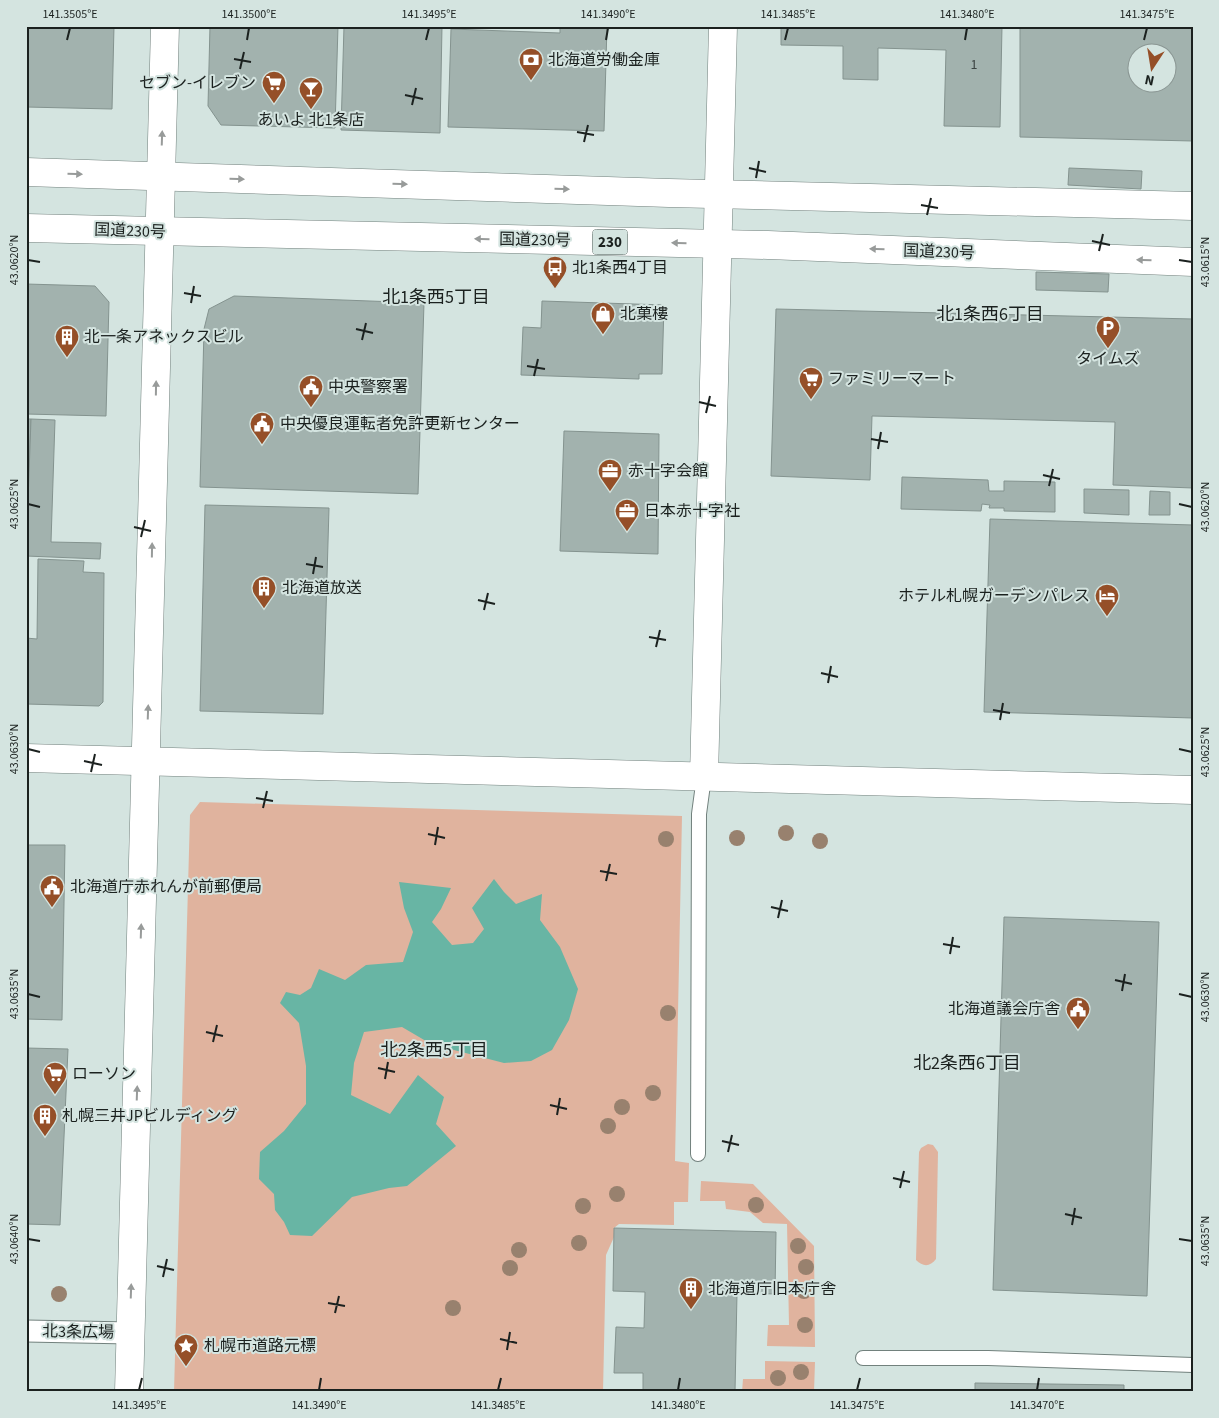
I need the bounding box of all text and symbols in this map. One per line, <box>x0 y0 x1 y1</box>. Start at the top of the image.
text: 141.3505°E <box>42 6 98 23</box>
text: 141.3500°E <box>221 6 277 23</box>
text: 141.3495°E <box>401 6 457 23</box>
text: 141.3490°E <box>580 6 636 23</box>
text: 141.3485°E <box>760 6 816 23</box>
text: 141.3480°E <box>939 6 995 23</box>
text: 141.3475°E <box>1119 6 1175 23</box>
north arrow <box>1126 42 1176 92</box>
bank icon: 北海道労働金庫 <box>518 47 544 81</box>
place label: 北海道労働金庫 <box>548 49 660 71</box>
house number: 1 <box>971 55 978 75</box>
text: N <box>1143 69 1156 90</box>
supermarket icon: セブン-イレブン <box>261 70 287 104</box>
place label: セブン-イレブン <box>139 72 256 94</box>
bar icon: あいよ 北1条店 <box>298 76 324 110</box>
place label: あいよ 北1条店 <box>258 109 364 131</box>
one-way arrow <box>159 129 167 145</box>
one-way arrow <box>67 170 83 178</box>
one-way arrow <box>230 175 246 183</box>
one-way arrow <box>392 181 408 189</box>
one-way arrow <box>554 186 570 194</box>
street label: 国道230号 <box>94 219 166 243</box>
street label: 国道230号 <box>499 228 571 252</box>
road number: 230 <box>592 230 628 254</box>
text: 43.0620°N <box>6 235 23 285</box>
one-way arrow <box>474 235 490 243</box>
text: 43.0615°N <box>1197 237 1214 287</box>
one-way arrow <box>671 239 687 247</box>
street label: 国道230号 <box>903 240 975 264</box>
one-way arrow <box>869 245 885 253</box>
bus stop icon: 北1条西4丁目 <box>542 255 568 289</box>
one-way arrow <box>1136 256 1152 264</box>
place label: 北1条西4丁目 <box>572 257 668 279</box>
district label: 北1条西5丁目 <box>382 285 490 310</box>
shop icon: 北菓樓 <box>590 301 616 335</box>
district label: 北1条西6丁目 <box>936 302 1044 327</box>
place label: 北菓樓 <box>620 303 668 325</box>
parking icon: タイムズ <box>1095 315 1121 349</box>
building icon: 北一条アネックスビル <box>54 324 80 358</box>
place label: 北一条アネックスビル <box>84 326 244 348</box>
place label: タイムズ <box>1076 348 1140 370</box>
supermarket icon: ファミリーマート <box>798 366 824 400</box>
place label: ファミリーマート <box>828 368 956 390</box>
public building icon: 中央警察署 <box>298 374 324 408</box>
place label: 中央警察署 <box>328 376 408 398</box>
one-way arrow <box>152 379 160 395</box>
public building icon: 中央優良運転者免許更新センター <box>249 411 275 445</box>
place label: 中央優良運転者免許更新センター <box>280 413 520 435</box>
office icon: 赤十字会館 <box>597 458 623 492</box>
place label: 赤十字会館 <box>628 460 708 482</box>
text: 43.0625°N <box>6 479 23 529</box>
text: 43.0620°N <box>1197 482 1214 532</box>
office icon: 日本赤十字社 <box>614 498 640 532</box>
place label: 日本赤十字社 <box>644 500 740 522</box>
one-way arrow <box>148 542 156 558</box>
building icon: 北海道放送 <box>251 575 277 609</box>
place label: 北海道放送 <box>282 577 362 599</box>
hotel icon: ホテル札幌ガーデンパレス <box>1094 583 1120 617</box>
place label: ホテル札幌ガーデンパレス <box>898 585 1090 607</box>
one-way arrow <box>144 704 152 720</box>
text: 43.0630°N <box>6 724 23 774</box>
text: 43.0625°N <box>1197 727 1214 777</box>
public building icon: 北海道庁赤れんが前郵便局 <box>39 874 65 908</box>
place label: 北海道庁赤れんが前郵便局 <box>70 876 262 898</box>
one-way arrow <box>138 922 146 938</box>
text: 43.0635°N <box>6 969 23 1019</box>
text: 43.0630°N <box>1197 972 1214 1022</box>
public building icon: 北海道議会庁舎 <box>1065 996 1091 1030</box>
place label: 北海道議会庁舎 <box>948 998 1060 1020</box>
district label: 北2条西5丁目 <box>380 1038 488 1063</box>
district label: 北2条西6丁目 <box>913 1051 1021 1076</box>
supermarket icon: ローソン <box>42 1061 68 1095</box>
place label: ローソン <box>72 1063 136 1085</box>
one-way arrow <box>133 1085 141 1101</box>
building icon: 札幌三井JPビルディング <box>32 1103 58 1137</box>
place label: 札幌三井JPビルディング <box>62 1105 238 1127</box>
text: 43.0640°N <box>6 1214 23 1264</box>
text: 43.0635°N <box>1197 1216 1214 1266</box>
building icon: 北海道庁旧本庁舎 <box>678 1276 704 1310</box>
place label: 北海道庁旧本庁舎 <box>708 1278 836 1300</box>
one-way arrow <box>128 1282 136 1298</box>
street label: 北3条広場 <box>42 1320 114 1344</box>
place icon: 札幌市道路元標 <box>173 1333 199 1367</box>
place label: 札幌市道路元標 <box>204 1335 316 1357</box>
text: 141.3495°E <box>111 1397 167 1414</box>
text: 141.3490°E <box>291 1397 347 1414</box>
text: 141.3485°E <box>470 1397 526 1414</box>
text: 141.3480°E <box>650 1397 706 1414</box>
text: 141.3475°E <box>829 1397 885 1414</box>
text: 141.3470°E <box>1009 1397 1065 1414</box>

